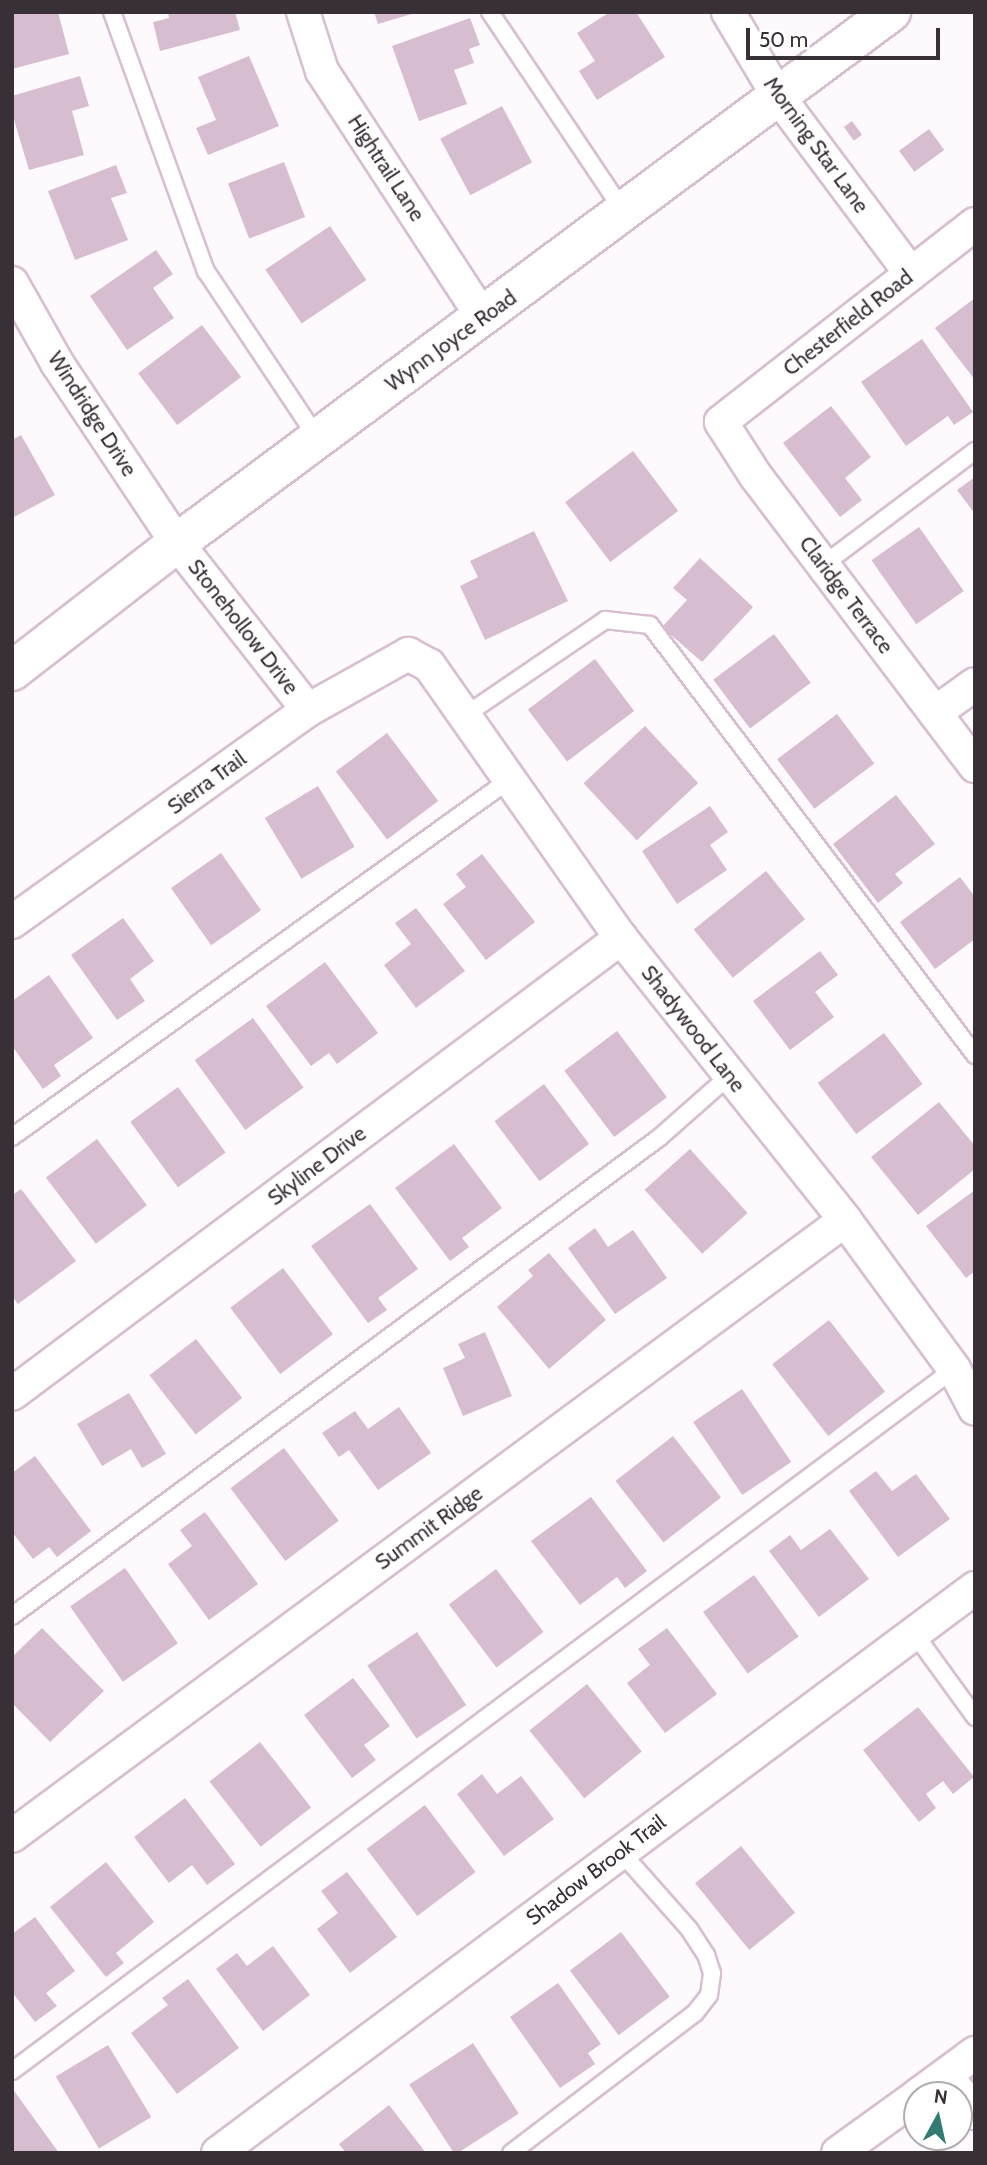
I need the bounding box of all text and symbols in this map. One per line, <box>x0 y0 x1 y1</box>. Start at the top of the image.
scale bar <box>749 14 943 58</box>
text: 50 m <box>759 27 808 52</box>
street label: Morning Star Lane <box>758 72 874 218</box>
street label: Hightrail Lane <box>342 110 430 226</box>
street label: Chesterfield Road <box>778 265 918 381</box>
street label: Wynn Joyce Road <box>381 285 521 397</box>
street label: Windridge Drive <box>42 347 142 481</box>
street label: Claridge Terrace <box>794 531 898 659</box>
street label: Stonehollow Drive <box>183 555 303 699</box>
street label: Sierra Trail <box>163 746 251 820</box>
street label: Shadywood Lane <box>636 961 750 1097</box>
street label: Skyline Drive <box>263 1121 371 1211</box>
street label: Summit Ridge <box>371 1481 487 1575</box>
street label: Shadow Brook Trail <box>521 1809 671 1931</box>
north arrow <box>903 2081 973 2151</box>
text: N <box>932 2084 949 2109</box>

